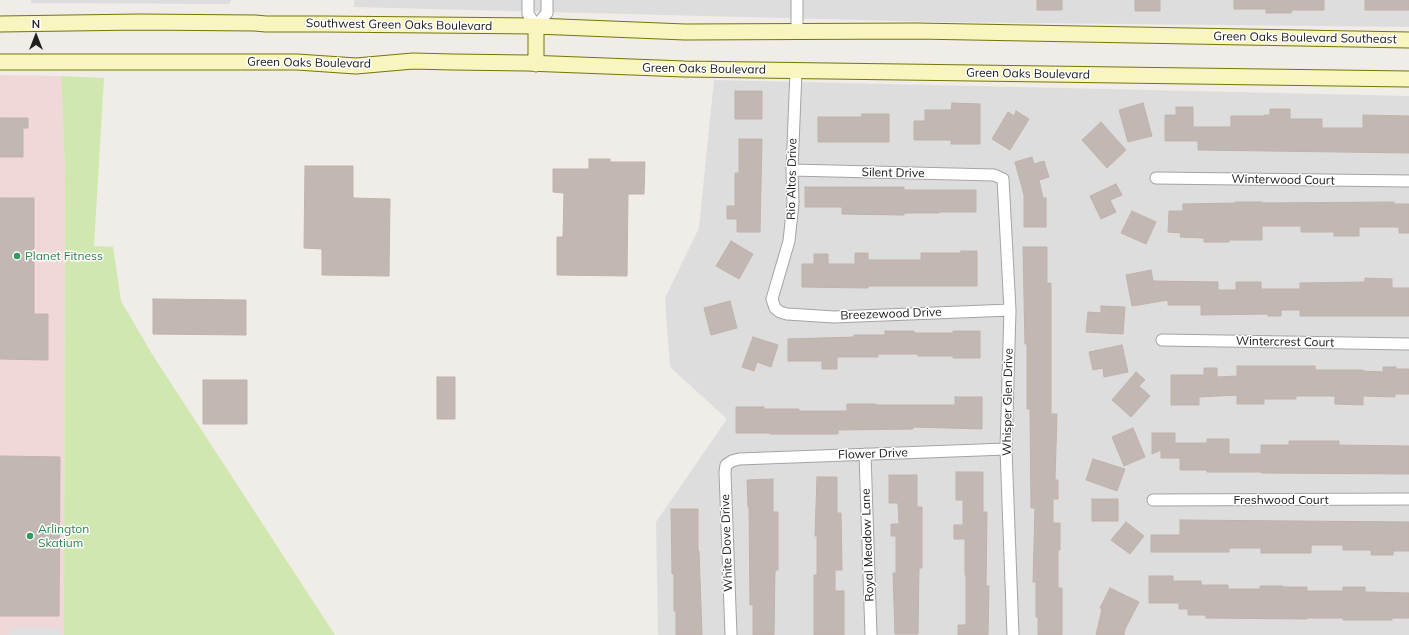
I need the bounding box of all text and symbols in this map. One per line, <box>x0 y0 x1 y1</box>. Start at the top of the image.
north arrow <box>16 16 56 56</box>
street label: Southwest Green Oaks Boulevard <box>306 16 492 34</box>
text: N <box>32 17 40 31</box>
street label: Green Oaks Boulevard Southeast <box>1213 29 1397 47</box>
street label: Green Oaks Boulevard <box>247 55 371 71</box>
street label: Green Oaks Boulevard <box>642 61 766 77</box>
street label: Green Oaks Boulevard <box>966 66 1090 82</box>
street label: Rio Altos Drive <box>784 138 800 220</box>
street label: Silent Drive <box>861 165 925 181</box>
street label: Winterwood Court <box>1231 172 1335 188</box>
place label: Planet Fitness <box>25 249 103 263</box>
marker: Planet Fitness <box>12 251 22 261</box>
street label: Breezewood Drive <box>840 305 942 323</box>
street label: Wintercrest Court <box>1236 334 1334 350</box>
street label: Whisper Glen Drive <box>1000 348 1016 456</box>
street label: Flower Drive <box>838 446 908 462</box>
street label: Royal Meadow Lane <box>859 488 877 602</box>
street label: Freshwood Court <box>1233 493 1329 507</box>
street label: White Dove Drive <box>718 494 736 592</box>
place label: Arlington Skatium <box>38 522 89 550</box>
marker: Arlington Skatium <box>25 531 35 541</box>

